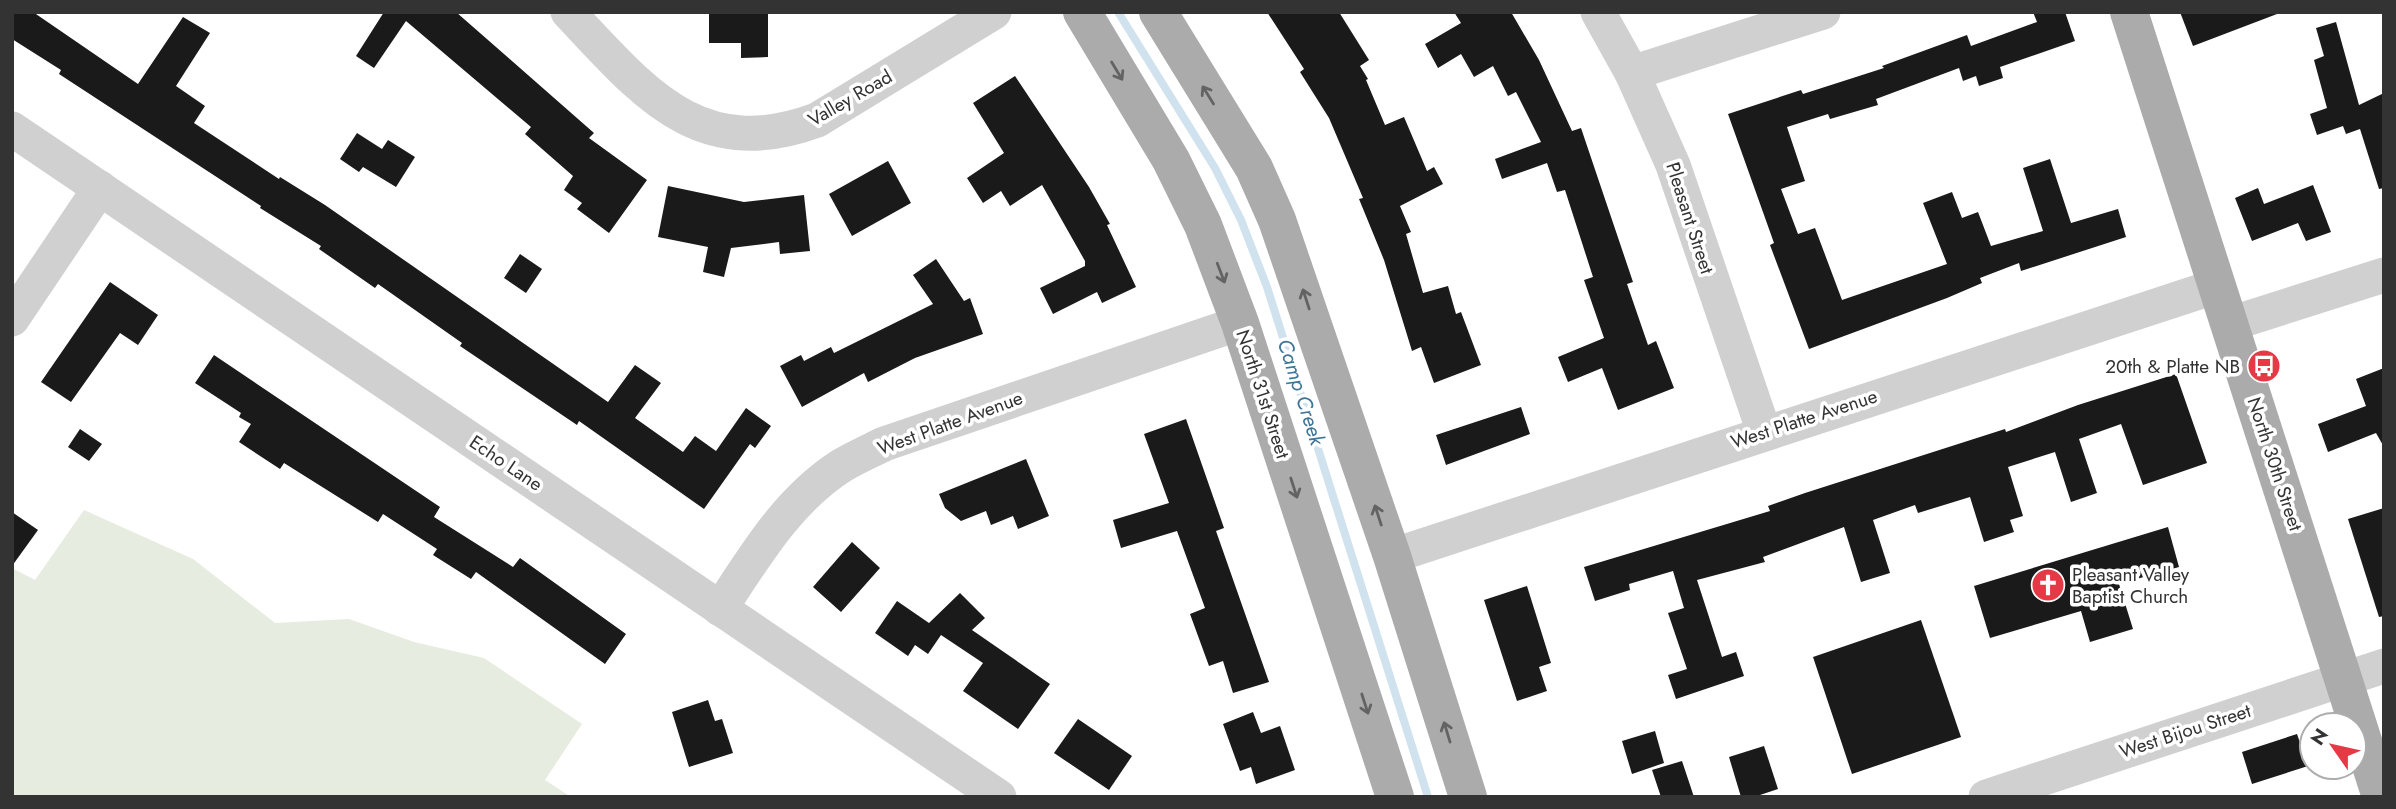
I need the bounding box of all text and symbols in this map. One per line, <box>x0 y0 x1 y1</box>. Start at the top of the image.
one-way arrow <box>1111 60 1125 80</box>
street label: Valley Road <box>803 63 897 133</box>
one-way arrow <box>1201 85 1215 105</box>
street label: Pleasant Street <box>1659 159 1721 278</box>
one-way arrow <box>1215 261 1228 283</box>
one-way arrow <box>1299 288 1312 310</box>
street label: North 31st Street <box>1229 326 1297 462</box>
water label: Camp Creek <box>1270 335 1333 450</box>
bus stop icon: 20th & Platte NB <box>2245 347 2283 385</box>
place label: 20th & Platte NB <box>2105 353 2240 380</box>
street label: West Platte Avenue <box>1727 383 1881 455</box>
street label: West Platte Avenue <box>874 384 1027 462</box>
street label: North 30th Street <box>2241 394 2309 535</box>
street label: Echo Lane <box>464 429 548 498</box>
one-way arrow <box>1288 477 1301 499</box>
one-way arrow <box>1371 504 1384 526</box>
place label: Pleasant Valley Baptist Church <box>2072 561 2190 610</box>
church icon: Pleasant Valley Baptist Church <box>2029 566 2067 604</box>
one-way arrow <box>1359 693 1372 715</box>
street label: West Bijou Street <box>2116 697 2255 765</box>
north arrow <box>2298 711 2368 781</box>
one-way arrow <box>1440 721 1452 743</box>
text: N <box>2304 723 2335 751</box>

